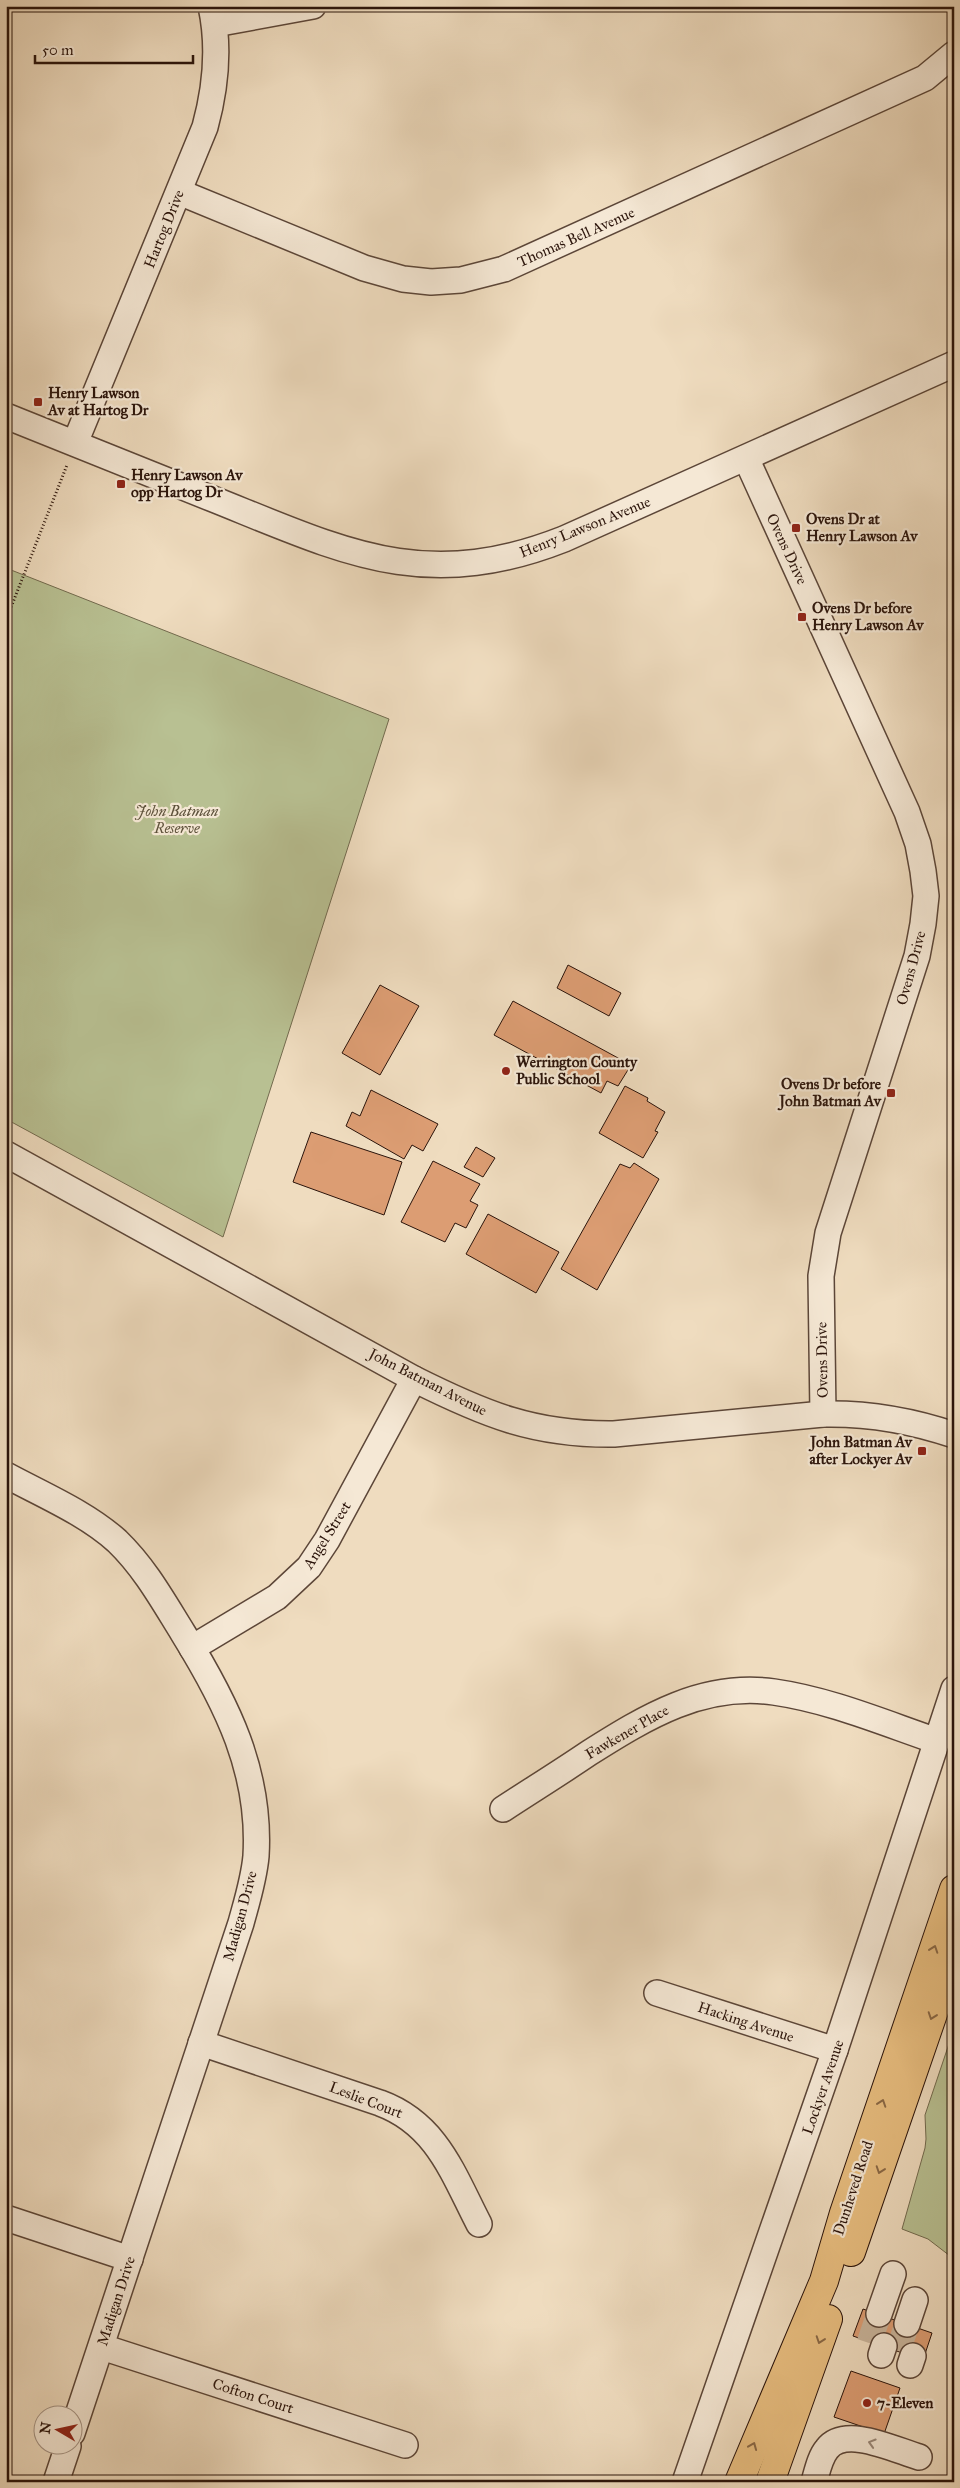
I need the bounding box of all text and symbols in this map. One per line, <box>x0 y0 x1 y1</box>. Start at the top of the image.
scale bar <box>35 32 192 64</box>
text: 50 m <box>42 41 74 59</box>
street label: Hartog Drive <box>140 187 188 271</box>
street label: Thomas Bell Avenue <box>515 203 637 271</box>
place label: Henry Lawson Av at Hartog Dr <box>47 384 149 420</box>
marker: Henry Lawson Av at Hartog Dr <box>32 396 44 408</box>
place label: Henry Lawson Av opp Hartog Dr <box>131 466 243 502</box>
marker: Henry Lawson Av opp Hartog Dr <box>115 478 127 490</box>
street label: Henry Lawson Avenue <box>517 492 653 562</box>
place label: Ovens Dr at Henry Lawson Av <box>806 510 918 546</box>
street label: Ovens Drive <box>763 511 811 587</box>
marker: Ovens Dr at Henry Lawson Av <box>790 522 802 534</box>
place label: Ovens Dr before Henry Lawson Av <box>812 599 924 635</box>
marker: Ovens Dr before Henry Lawson Av <box>796 611 808 623</box>
park label: John Batman Reserve <box>135 802 219 837</box>
street label: Ovens Drive <box>892 929 930 1007</box>
place label: Werrington County Public School <box>516 1053 638 1088</box>
marker: Werrington County Public School <box>500 1065 512 1077</box>
place label: Ovens Dr before John Batman Av <box>777 1075 882 1111</box>
marker: Ovens Dr before John Batman Av <box>885 1087 897 1099</box>
street label: Ovens Drive <box>812 1322 832 1398</box>
street label: John Batman Avenue <box>364 1344 490 1420</box>
place label: John Batman Av after Lockyer Av <box>808 1433 913 1469</box>
marker: John Batman Av after Lockyer Av <box>916 1445 928 1457</box>
street label: Angel Street <box>299 1497 355 1573</box>
street label: Fawkener Place <box>582 1701 672 1763</box>
street label: Madigan Drive <box>219 1869 261 1963</box>
one-way arrow <box>928 1945 938 1953</box>
street label: Hacking Avenue <box>696 1998 796 2046</box>
one-way arrow <box>928 2011 938 2020</box>
street label: Lockyer Avenue <box>798 2037 848 2137</box>
street label: Leslie Court <box>327 2078 406 2122</box>
one-way arrow <box>876 2099 886 2107</box>
street label: Dunheved Road <box>829 2138 877 2238</box>
one-way arrow <box>875 2165 885 2173</box>
street label: Madigan Drive <box>93 2254 139 2348</box>
one-way arrow <box>816 2335 826 2343</box>
street label: Cofton Court <box>210 2374 296 2418</box>
place label: 7-Eleven <box>877 2394 934 2412</box>
marker: 7-Eleven <box>861 2397 873 2409</box>
north arrow <box>32 2406 82 2456</box>
text: N <box>36 2421 55 2435</box>
one-way arrow <box>868 2439 877 2449</box>
one-way arrow <box>746 2442 757 2451</box>

